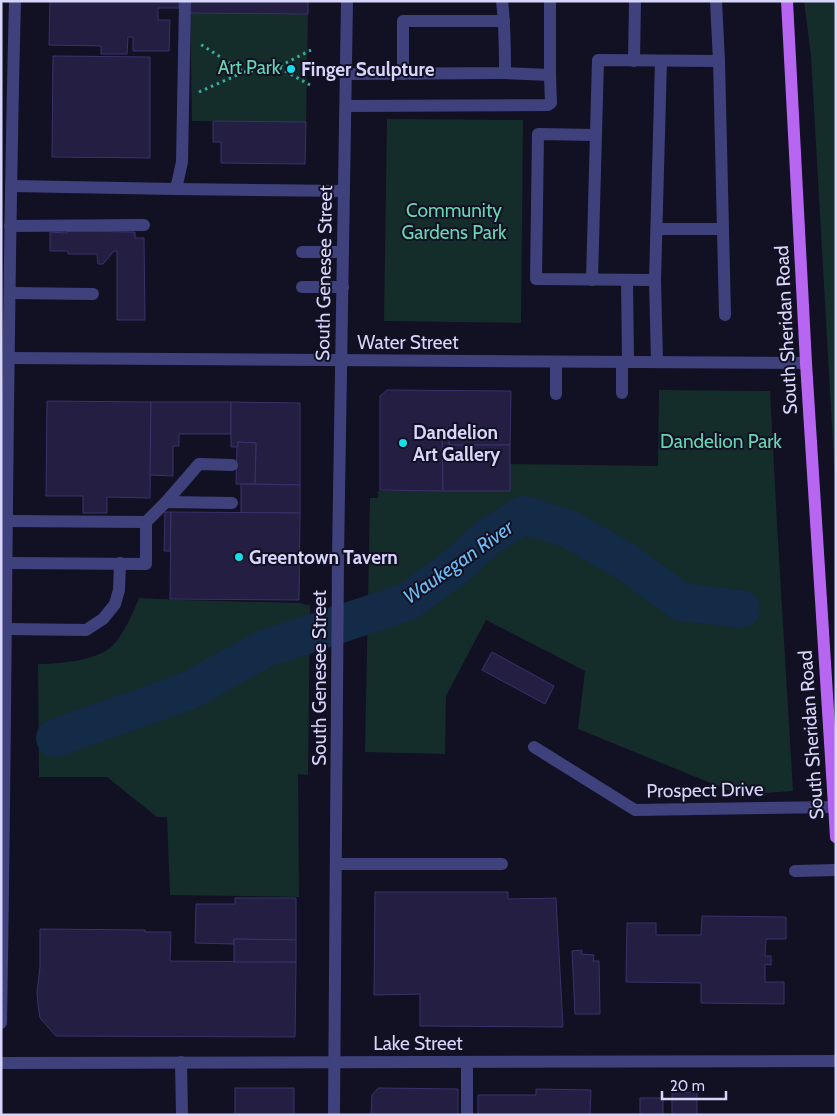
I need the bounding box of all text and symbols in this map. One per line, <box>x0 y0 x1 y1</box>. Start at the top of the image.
park label: Art Park <box>218 56 281 79</box>
place label: Finger Sculpture <box>301 58 435 81</box>
marker: Finger Sculpture <box>285 63 297 75</box>
street label: South Genesee Street <box>311 184 337 361</box>
park label: Community Gardens Park <box>402 199 507 244</box>
street label: South Sheridan Road <box>770 245 802 415</box>
street label: Water Street <box>357 331 459 354</box>
place label: Dandelion Art Gallery <box>413 421 501 466</box>
park label: Dandelion Park <box>660 430 782 453</box>
marker: Dandelion Art Gallery <box>397 437 409 449</box>
water label: Waukegan River <box>398 515 518 609</box>
place label: Greentown Tavern <box>249 546 398 569</box>
marker: Greentown Tavern <box>233 551 245 563</box>
street label: South Genesee Street <box>308 590 331 766</box>
street label: South Sheridan Road <box>794 650 828 820</box>
street label: Prospect Drive <box>646 777 764 803</box>
street label: Lake Street <box>373 1032 463 1055</box>
scale bar <box>662 1068 726 1100</box>
text: 20 m <box>670 1077 705 1095</box>

